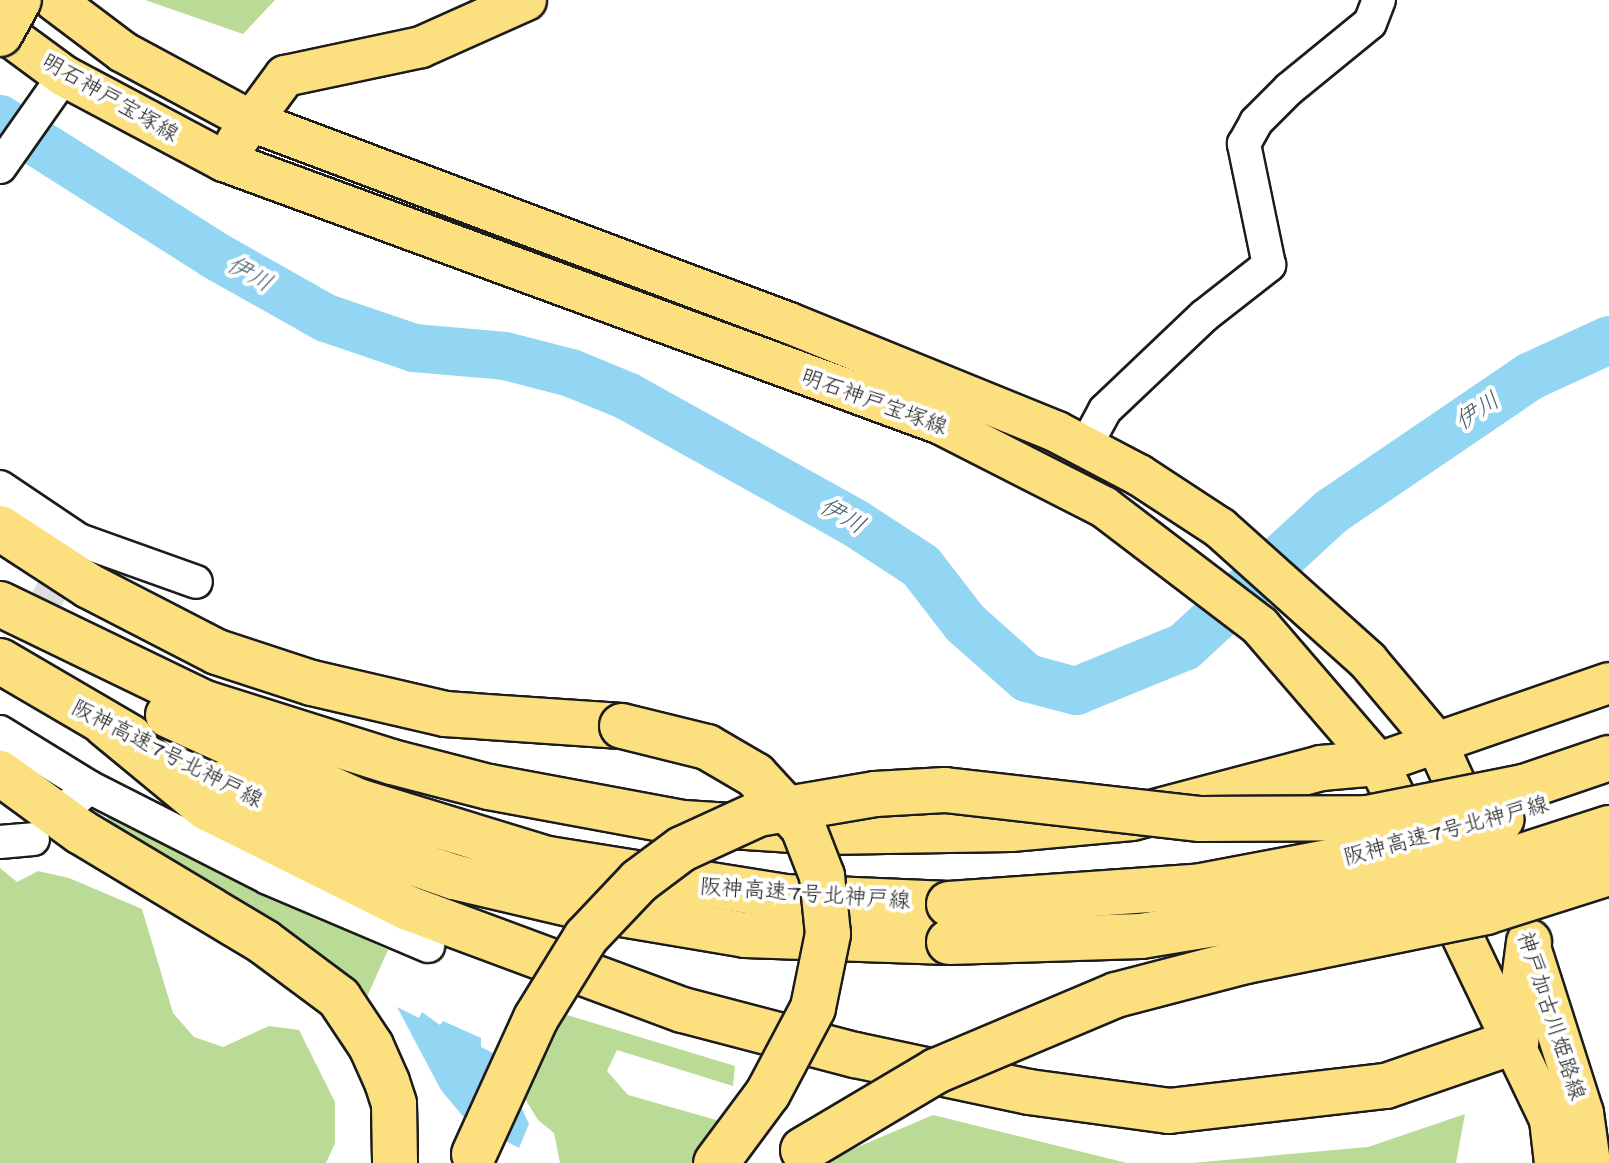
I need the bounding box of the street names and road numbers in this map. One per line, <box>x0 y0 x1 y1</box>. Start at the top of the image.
street label: 明石神戸宝塚線 <box>37 48 183 148</box>
street label: 明石神戸宝塚線 <box>797 363 951 441</box>
street label: 阪神高速7号北神戸線 <box>67 694 267 814</box>
street label: 阪神高速7号北神戸線 <box>1340 791 1552 871</box>
street label: 阪神高速7号北神戸線 <box>699 873 911 915</box>
street label: 神戸加古川姫路線 <box>1511 928 1591 1104</box>

